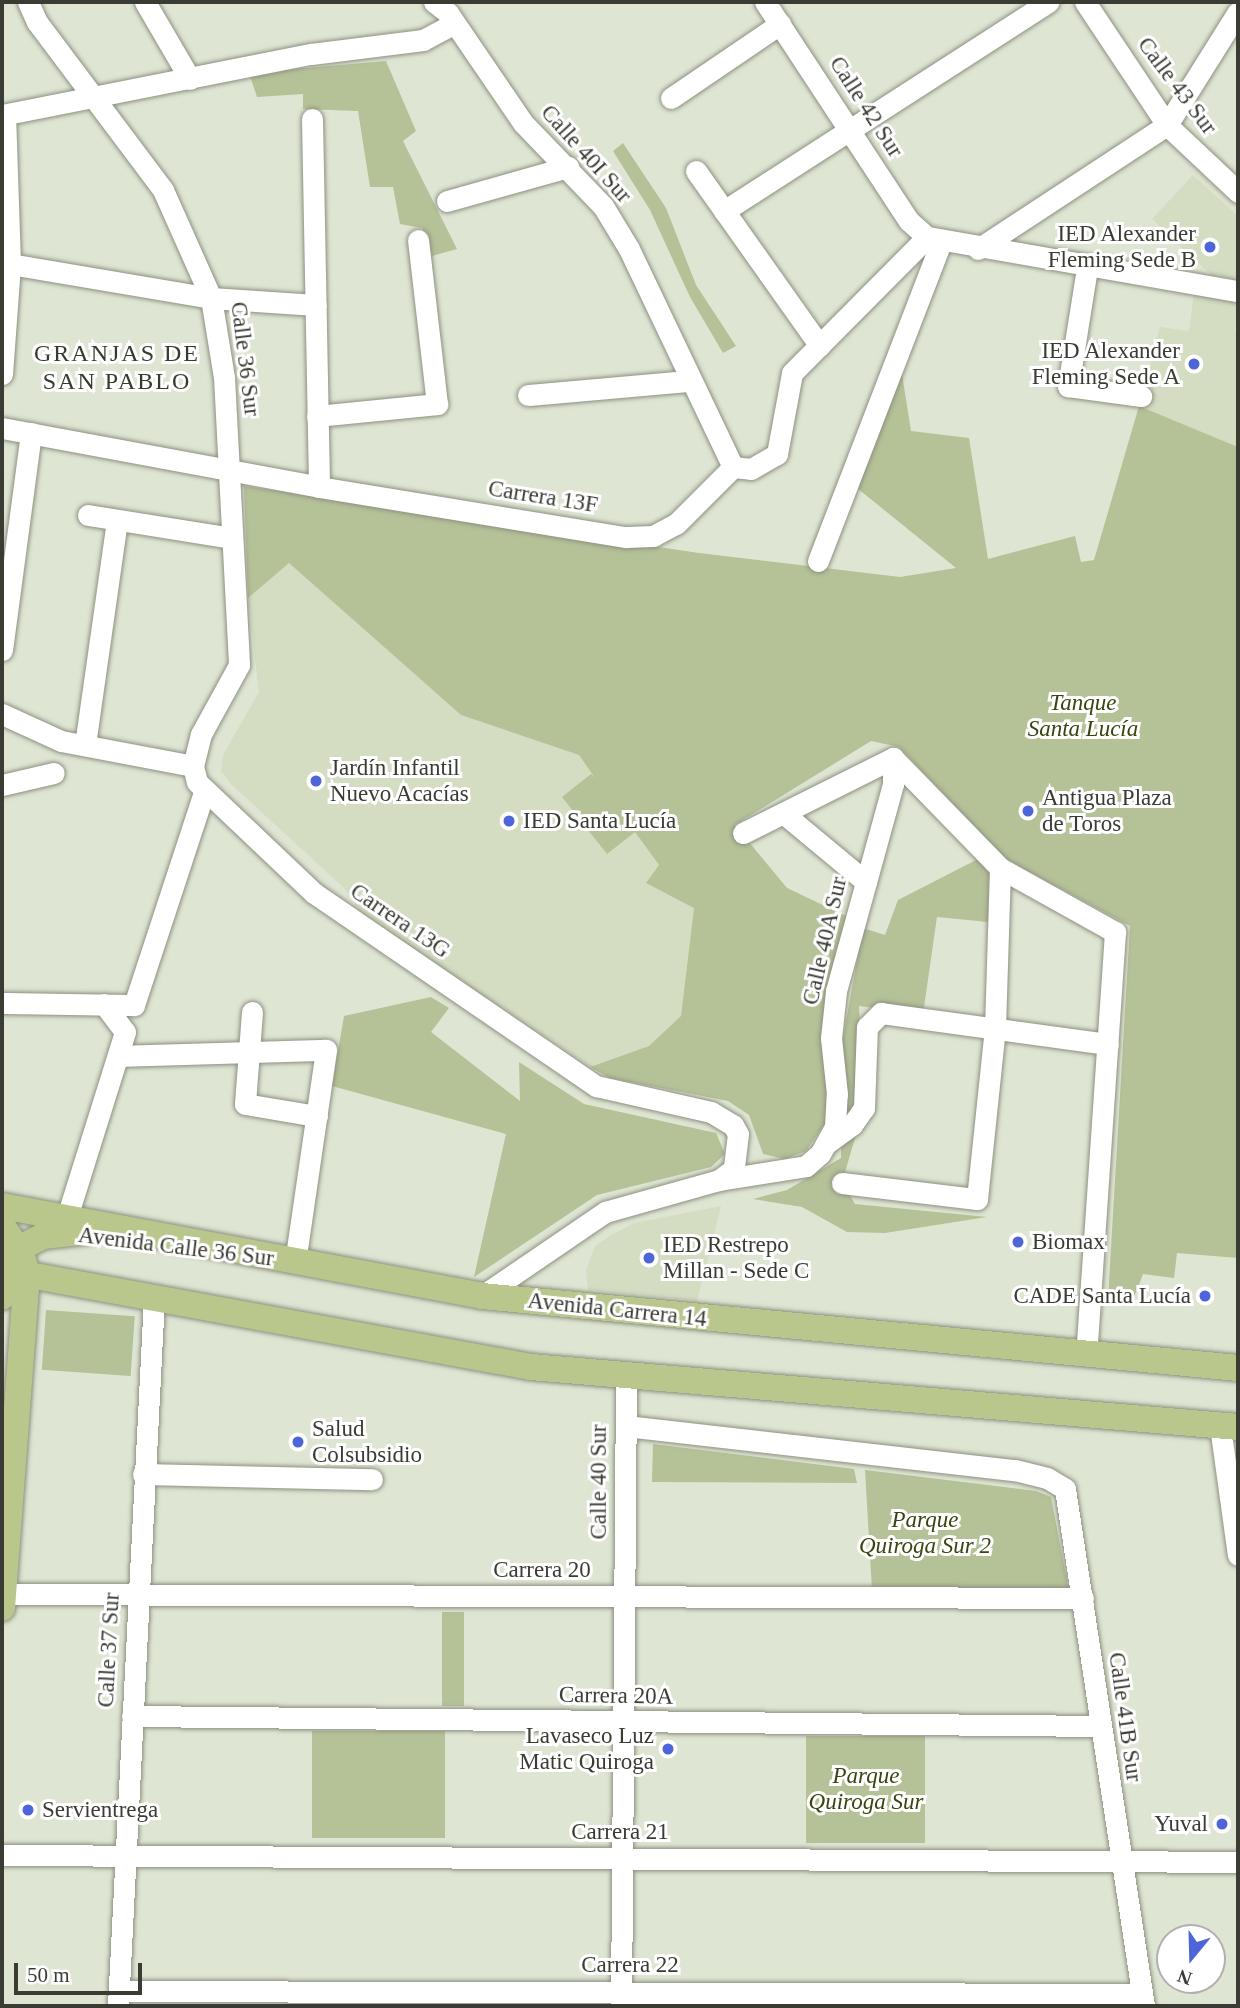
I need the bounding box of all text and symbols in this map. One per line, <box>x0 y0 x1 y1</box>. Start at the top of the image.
street label: Calle 43 Sur <box>1131 32 1223 140</box>
street label: Calle 42 Sur <box>823 51 909 163</box>
street label: Calle 40I Sur <box>535 99 637 209</box>
place label: IED Alexander Fleming Sede B <box>1048 220 1196 274</box>
marker: IED Alexander Fleming Sede B <box>1202 239 1218 255</box>
street label: Calle 36 Sur <box>224 300 266 418</box>
place label: IED Alexander Fleming Sede A <box>1031 337 1180 391</box>
district label: GRANJAS DE SAN PABLO <box>35 340 199 396</box>
marker: IED Alexander Fleming Sede A <box>1186 356 1202 372</box>
street label: Carrera 13F <box>486 475 600 519</box>
park label: Tanque Santa Lucía <box>1028 689 1138 743</box>
place label: Jardín Infantil Nuevo Acacías <box>330 754 470 808</box>
marker: Jardín Infantil Nuevo Acacías <box>308 773 324 789</box>
place label: Antigua Plaza de Toros <box>1042 784 1172 838</box>
marker: Antigua Plaza de Toros <box>1020 803 1036 819</box>
place label: IED Santa Lucía <box>523 807 676 835</box>
marker: IED Santa Lucía <box>501 813 517 829</box>
street label: Calle 40A Sur <box>797 874 853 1008</box>
street label: Carrera 13G <box>345 878 455 964</box>
street label: Avenida Calle 36 Sur <box>77 1221 275 1273</box>
place label: Biomax <box>1032 1228 1105 1256</box>
place label: IED Restrepo Millan - Sede C <box>663 1231 809 1285</box>
marker: Biomax <box>1010 1234 1026 1250</box>
marker: IED Restrepo Millan - Sede C <box>641 1250 657 1266</box>
place label: CADE Santa Lucía <box>1013 1282 1191 1310</box>
street label: Avenida Carrera 14 <box>526 1287 708 1333</box>
marker: CADE Santa Lucía <box>1197 1288 1213 1304</box>
place label: Salud Colsubsidio <box>312 1415 422 1469</box>
street label: Calle 40 Sur <box>585 1425 613 1539</box>
marker: Salud Colsubsidio <box>290 1434 306 1450</box>
park label: Parque Quiroga Sur 2 <box>859 1506 991 1560</box>
street label: Carrera 20 <box>493 1556 591 1584</box>
street label: Calle 37 Sur <box>92 1592 126 1708</box>
street label: Calle 41B Sur <box>1102 1651 1148 1783</box>
street label: Carrera 20A <box>559 1681 673 1711</box>
place label: Lavaseco Luz Matic Quiroga <box>519 1722 654 1776</box>
marker: Lavaseco Luz Matic Quiroga <box>660 1741 676 1757</box>
park label: Parque Quiroga Sur <box>809 1762 923 1816</box>
place label: Servientrega <box>42 1796 158 1824</box>
marker: Servientrega <box>20 1802 36 1818</box>
place label: Yuval <box>1154 1810 1208 1838</box>
marker: Yuval <box>1214 1816 1230 1832</box>
street label: Carrera 21 <box>571 1818 669 1846</box>
north arrow <box>1156 1924 1226 1994</box>
scale bar <box>18 1948 145 1992</box>
street label: Carrera 22 <box>581 1951 679 1979</box>
text: 50 m <box>27 1963 70 1987</box>
text: N <box>1175 1965 1195 1990</box>

